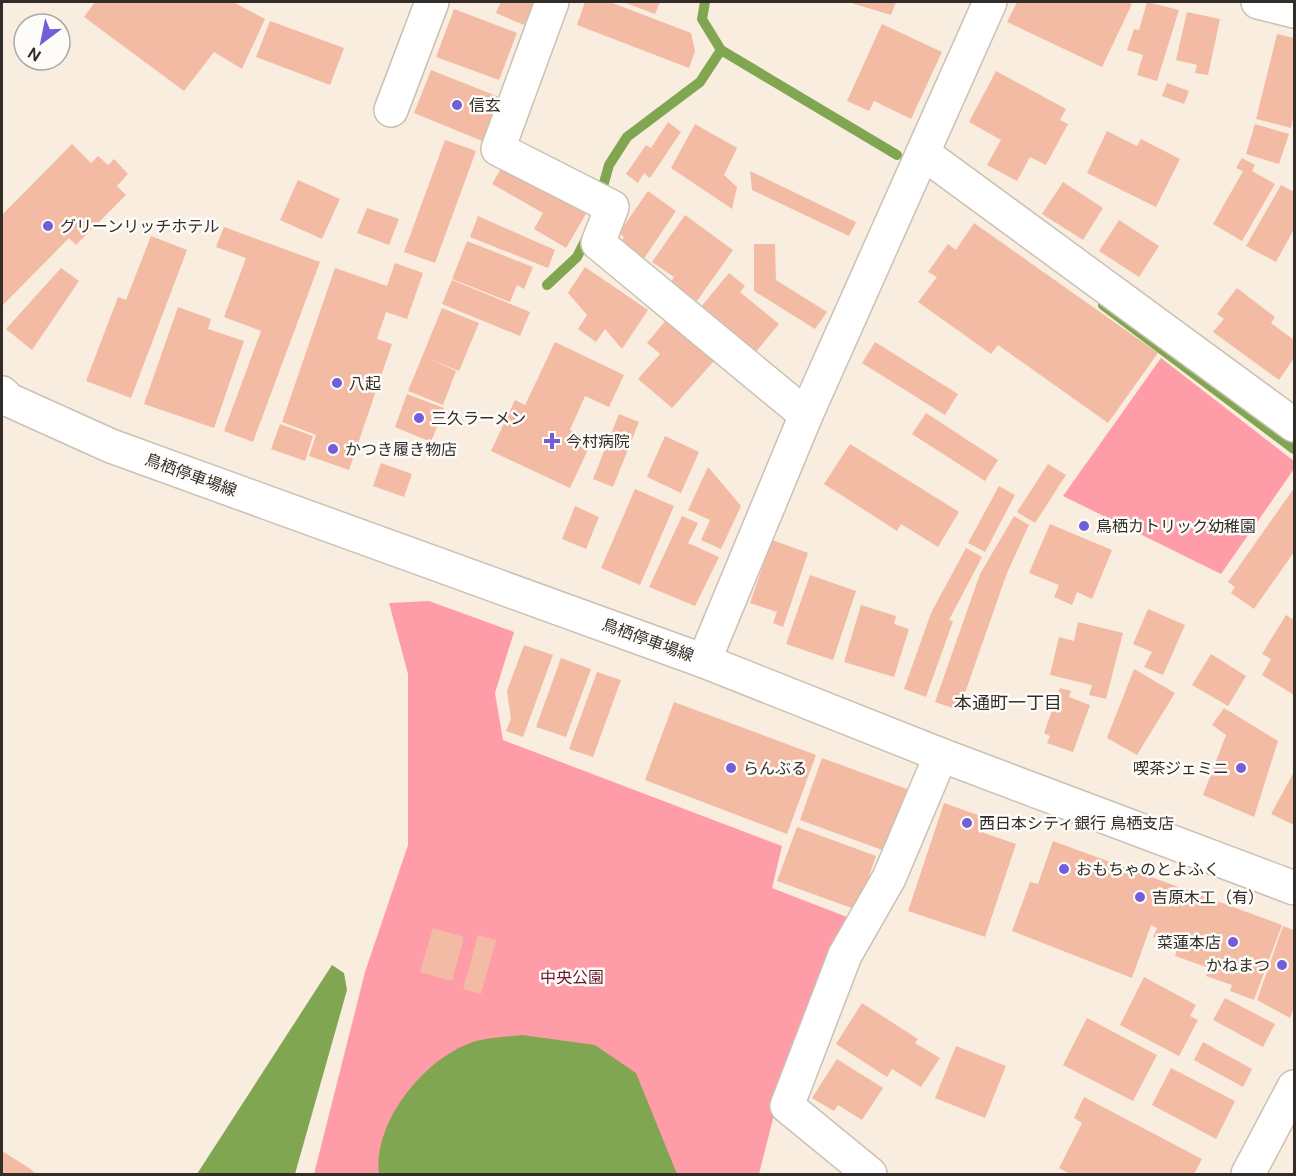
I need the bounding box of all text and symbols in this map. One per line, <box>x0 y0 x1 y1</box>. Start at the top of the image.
north arrow <box>12 12 72 72</box>
text: N <box>24 42 45 66</box>
place label: 信玄 <box>469 95 501 116</box>
marker: 信玄 <box>450 98 464 112</box>
place label: グリーンリッチホテル <box>60 216 219 237</box>
marker: グリーンリッチホテル <box>41 219 55 233</box>
place label: 八起 <box>349 373 381 394</box>
marker: 八起 <box>330 376 344 390</box>
place label: 三久ラーメン <box>431 408 526 429</box>
marker: 三久ラーメン <box>412 411 426 425</box>
place label: 今村病院 <box>566 431 630 452</box>
marker: 今村病院 <box>543 432 561 450</box>
place label: かつき履き物店 <box>345 439 457 460</box>
marker: かつき履き物店 <box>326 442 340 456</box>
street label: 鳥栖停車場線 <box>142 449 240 501</box>
place label: 鳥栖カトリック幼稚園 <box>1096 516 1256 537</box>
marker: 鳥栖カトリック幼稚園 <box>1077 519 1091 533</box>
street label: 鳥栖停車場線 <box>599 614 697 666</box>
district label: 本通町一丁目 <box>954 691 1062 715</box>
place label: らんぶる <box>743 758 807 779</box>
place label: 喫茶ジェミニ <box>1133 758 1229 779</box>
marker: らんぶる <box>724 761 738 775</box>
marker: 喫茶ジェミニ <box>1234 761 1248 775</box>
place label: 西日本シティ銀行 鳥栖支店 <box>979 813 1174 834</box>
marker: 西日本シティ銀行 鳥栖支店 <box>960 816 974 830</box>
place label: おもちゃのとよふく <box>1076 859 1220 880</box>
marker: おもちゃのとよふく <box>1057 862 1071 876</box>
place label: 吉原木工（有） <box>1152 887 1264 908</box>
marker: 吉原木工（有） <box>1133 890 1147 904</box>
place label: 菜蓮本店 <box>1157 932 1221 953</box>
marker: 菜蓮本店 <box>1226 935 1240 949</box>
place label: かねまつ <box>1206 955 1270 976</box>
marker: かねまつ <box>1275 958 1289 972</box>
park label: 中央公園 <box>540 967 604 988</box>

